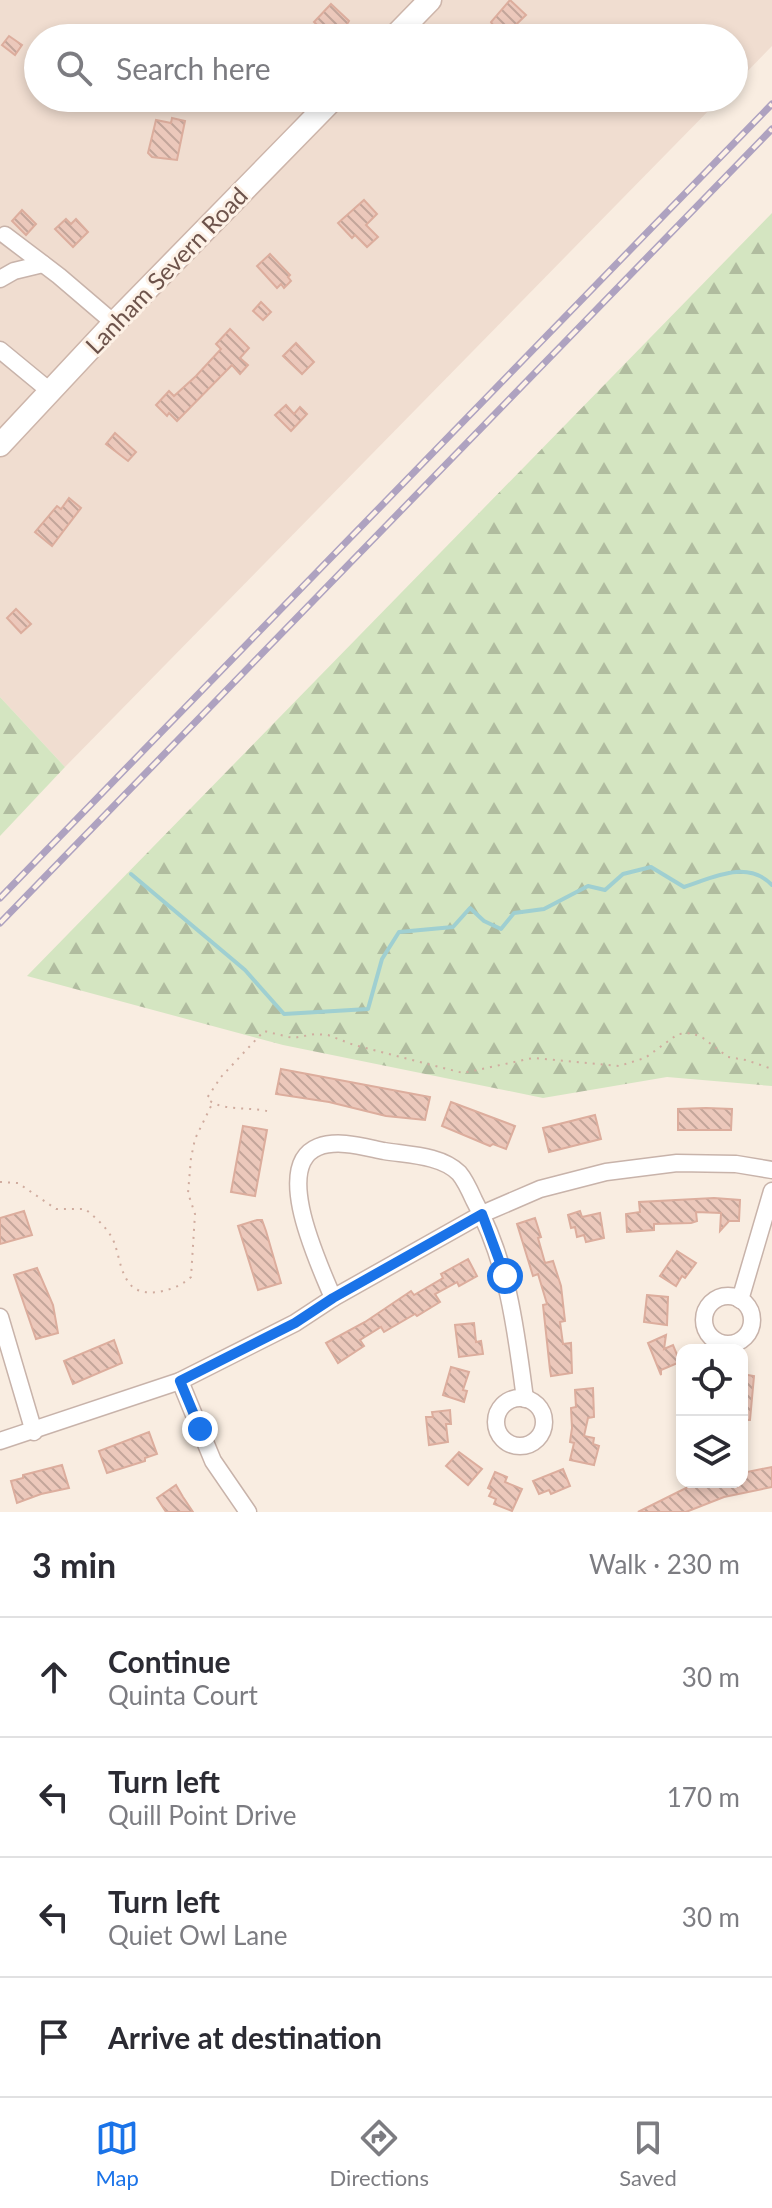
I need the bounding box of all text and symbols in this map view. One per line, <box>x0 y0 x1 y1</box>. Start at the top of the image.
search box <box>24 24 748 112</box>
icon: search <box>52 46 96 90</box>
text: Search here <box>116 50 271 86</box>
street label: Lanham Severn Road <box>79 181 253 359</box>
route start <box>487 1258 523 1294</box>
map controls <box>676 1344 748 1488</box>
button: locate <box>676 1344 748 1416</box>
route end <box>182 1411 218 1447</box>
button: layers <box>676 1416 748 1488</box>
text: 3 min <box>32 1544 116 1585</box>
text: Walk · 230 m <box>589 1548 740 1580</box>
text: Continue <box>108 1643 231 1679</box>
icon: ahead <box>32 1655 76 1699</box>
text: 30 m <box>682 1661 740 1693</box>
text: Quinta Court <box>108 1679 258 1711</box>
text: Turn left <box>108 1763 220 1799</box>
icon: left <box>32 1775 76 1819</box>
text: 170 m <box>667 1781 740 1813</box>
text: Quill Point Drive <box>108 1799 296 1831</box>
text: Turn left <box>108 1883 220 1919</box>
icon: left <box>32 1895 76 1939</box>
text: 30 m <box>682 1901 740 1933</box>
text: Quiet Owl Lane <box>108 1919 288 1951</box>
icon: arrive <box>32 2015 76 2059</box>
text: Arrive at destination <box>108 2019 382 2055</box>
tab: Map <box>95 2116 139 2191</box>
tab: Directions <box>330 2116 429 2191</box>
tab: Saved <box>619 2116 677 2191</box>

